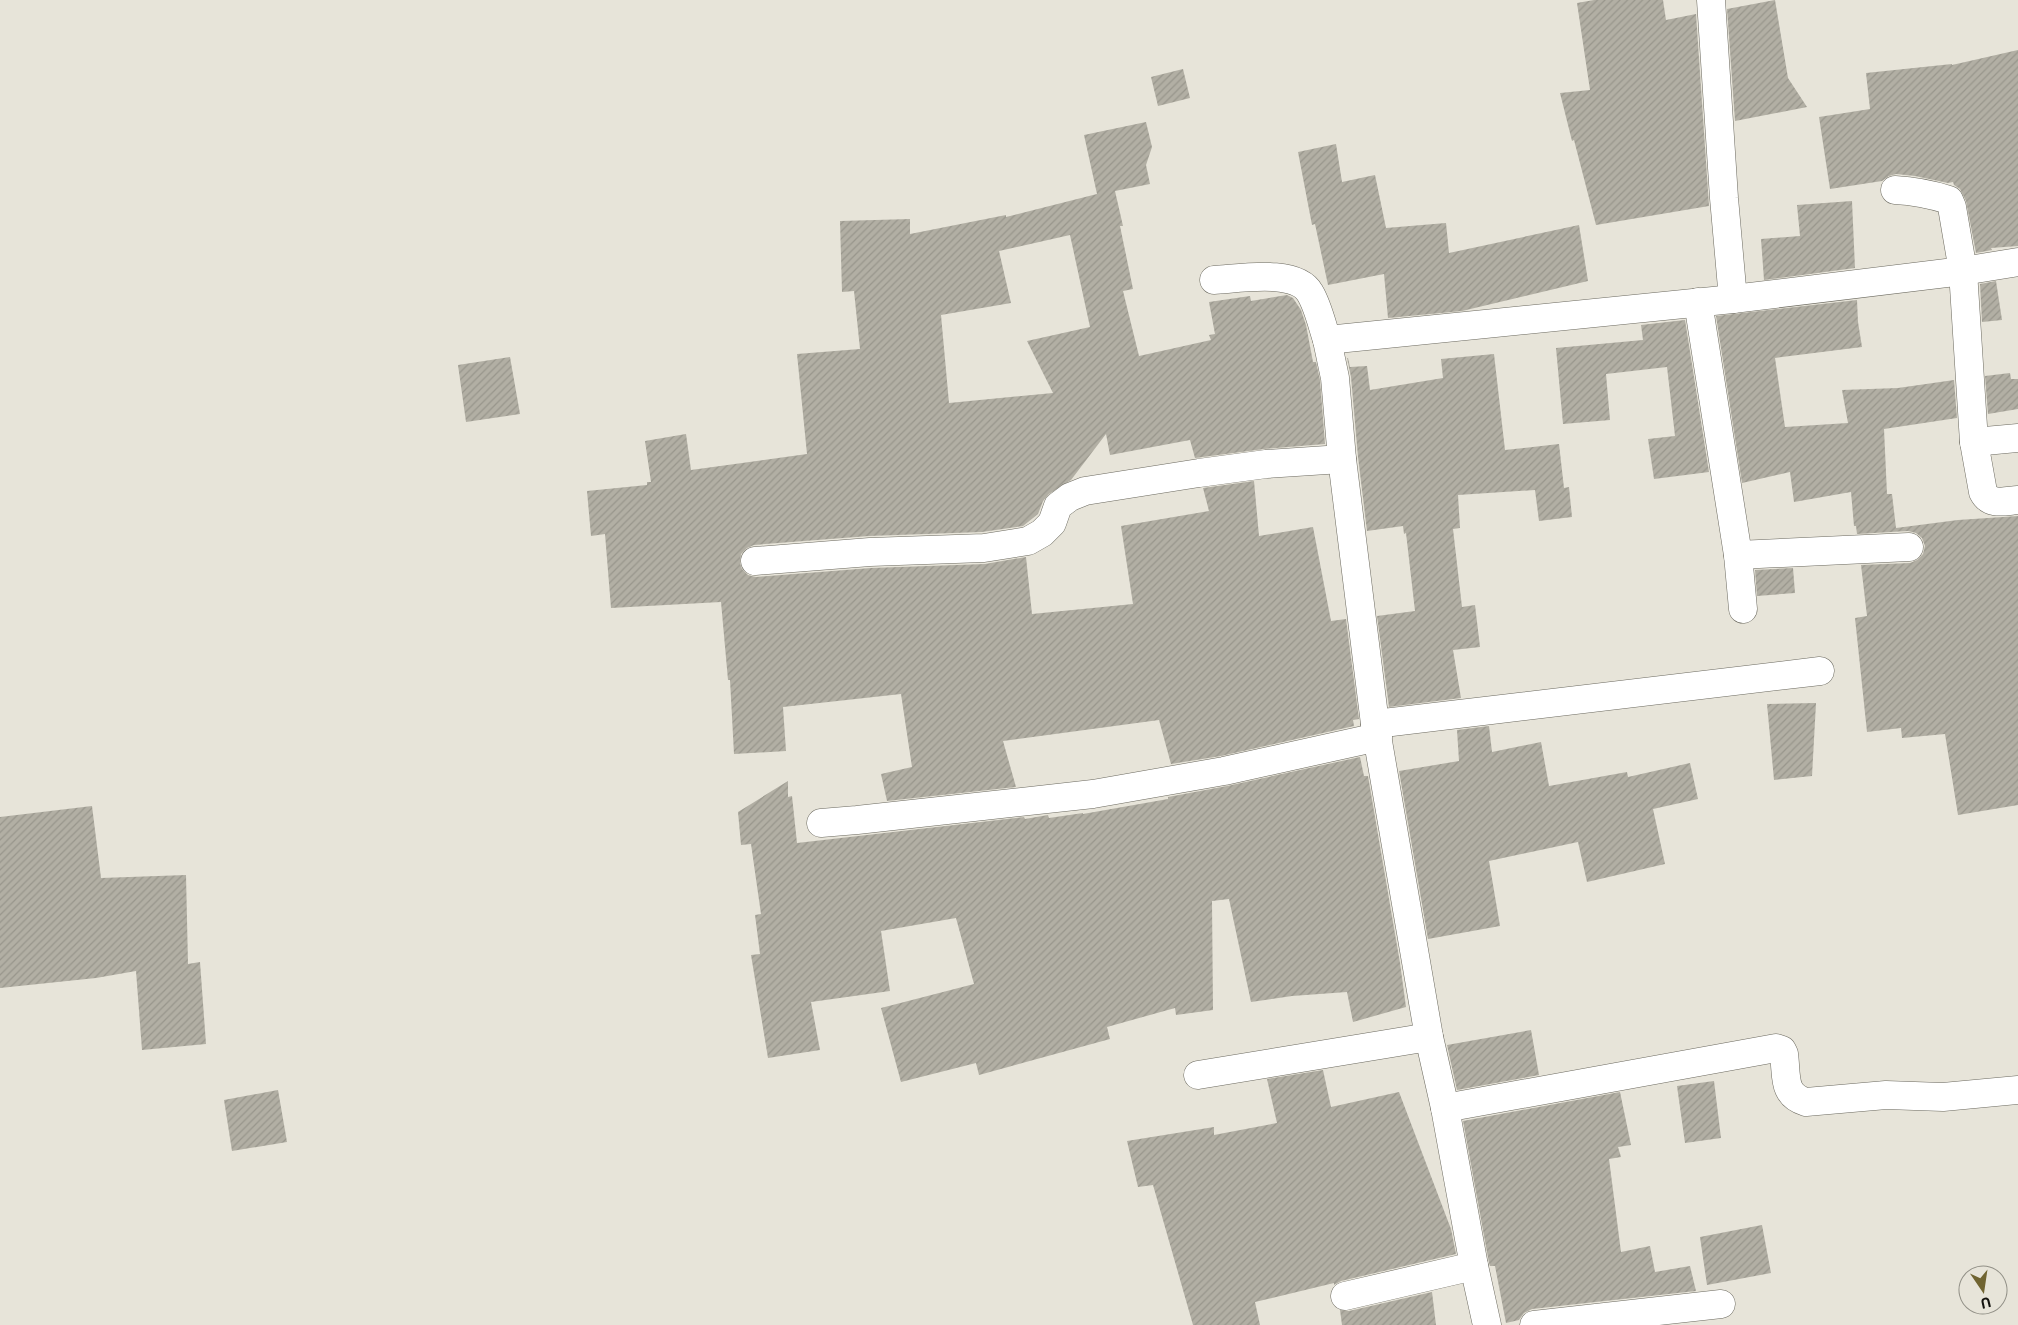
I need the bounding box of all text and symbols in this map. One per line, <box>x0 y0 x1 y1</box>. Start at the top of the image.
north arrow <box>1958 1265 2008 1315</box>
text: U <box>1979 1294 1993 1312</box>

